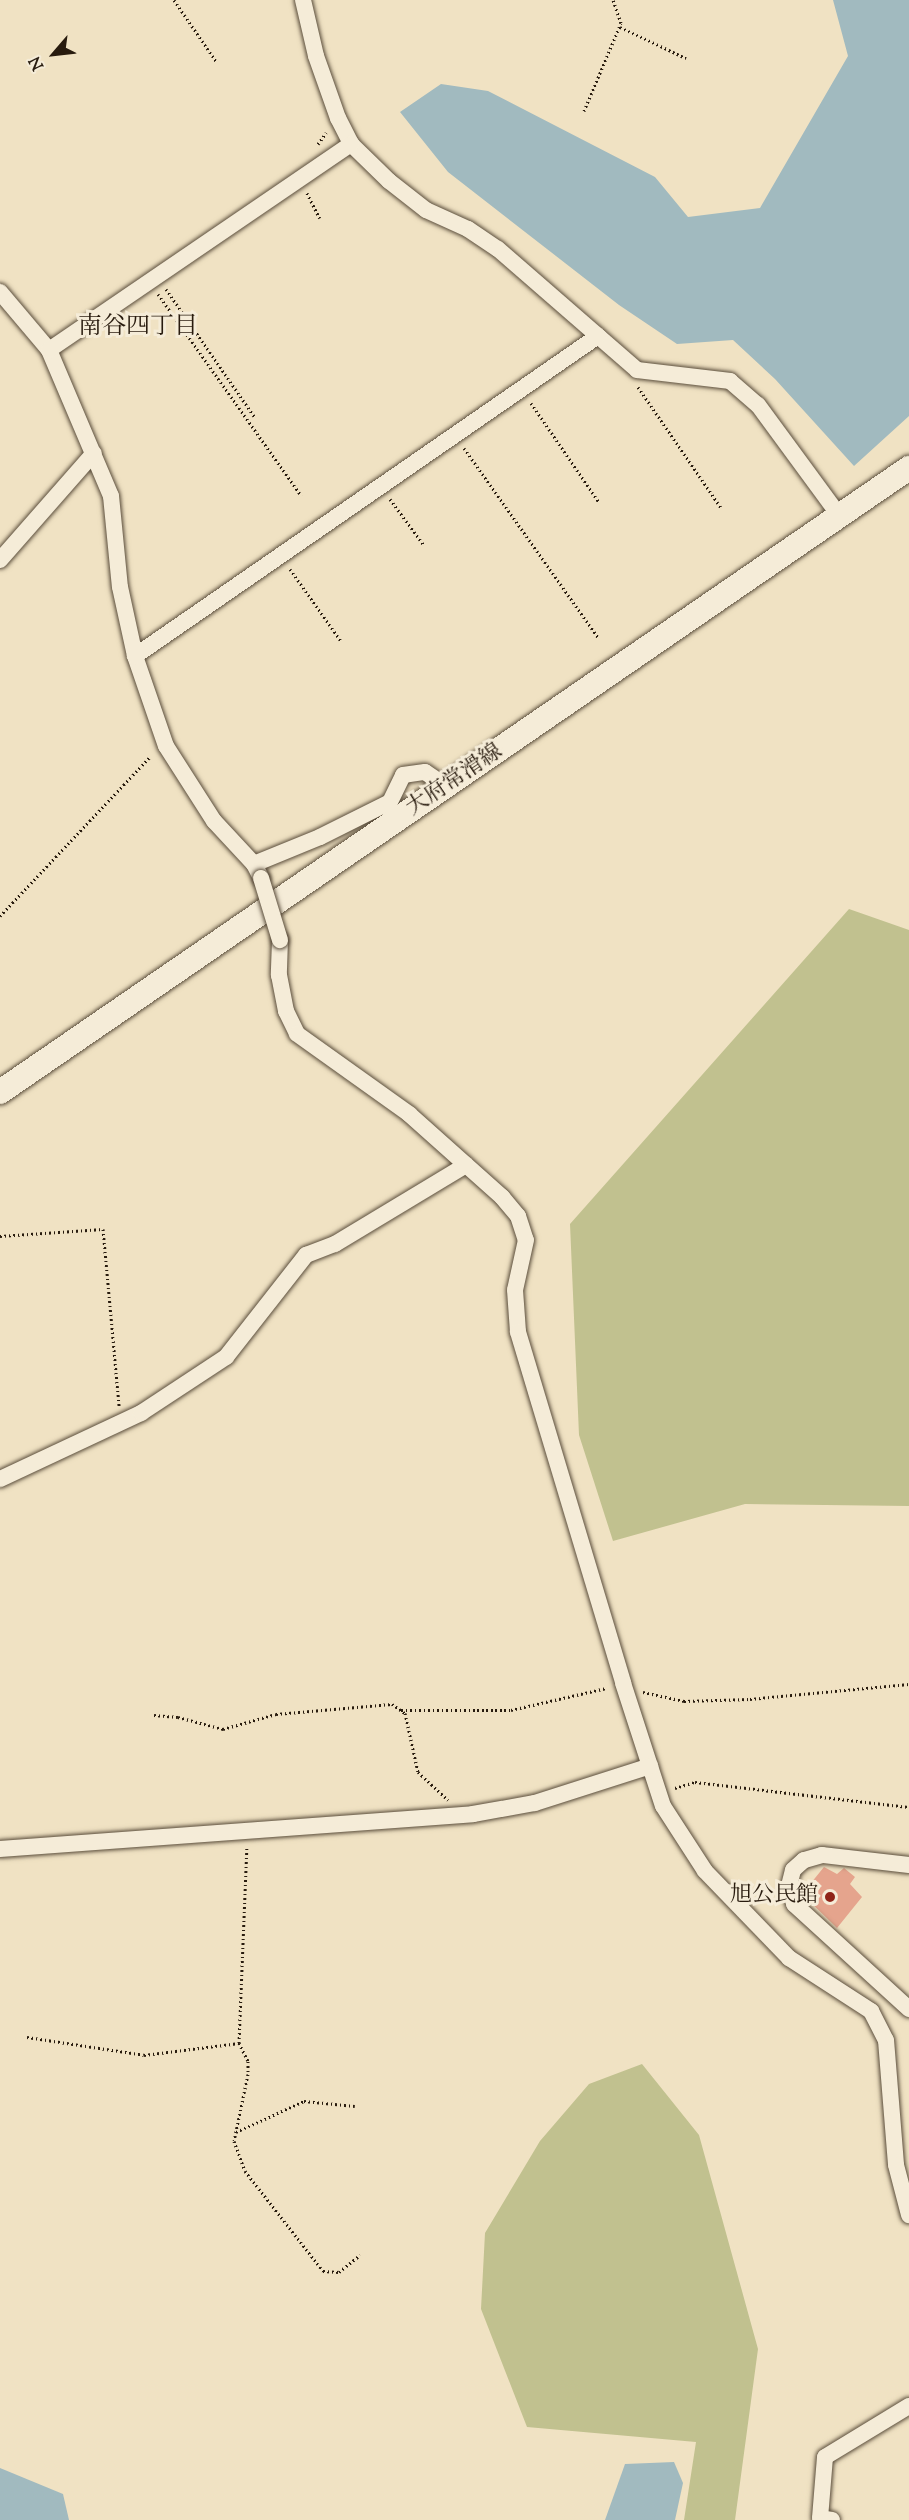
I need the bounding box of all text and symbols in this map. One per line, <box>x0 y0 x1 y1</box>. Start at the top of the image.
north arrow <box>24 24 84 84</box>
text: N <box>25 52 51 74</box>
district label: 南谷四丁目 <box>78 314 198 342</box>
street label: 大府常滑線 <box>402 739 508 823</box>
place label: 旭公民館 <box>730 1884 818 1910</box>
marker: 旭公民館 <box>823 1890 837 1904</box>

